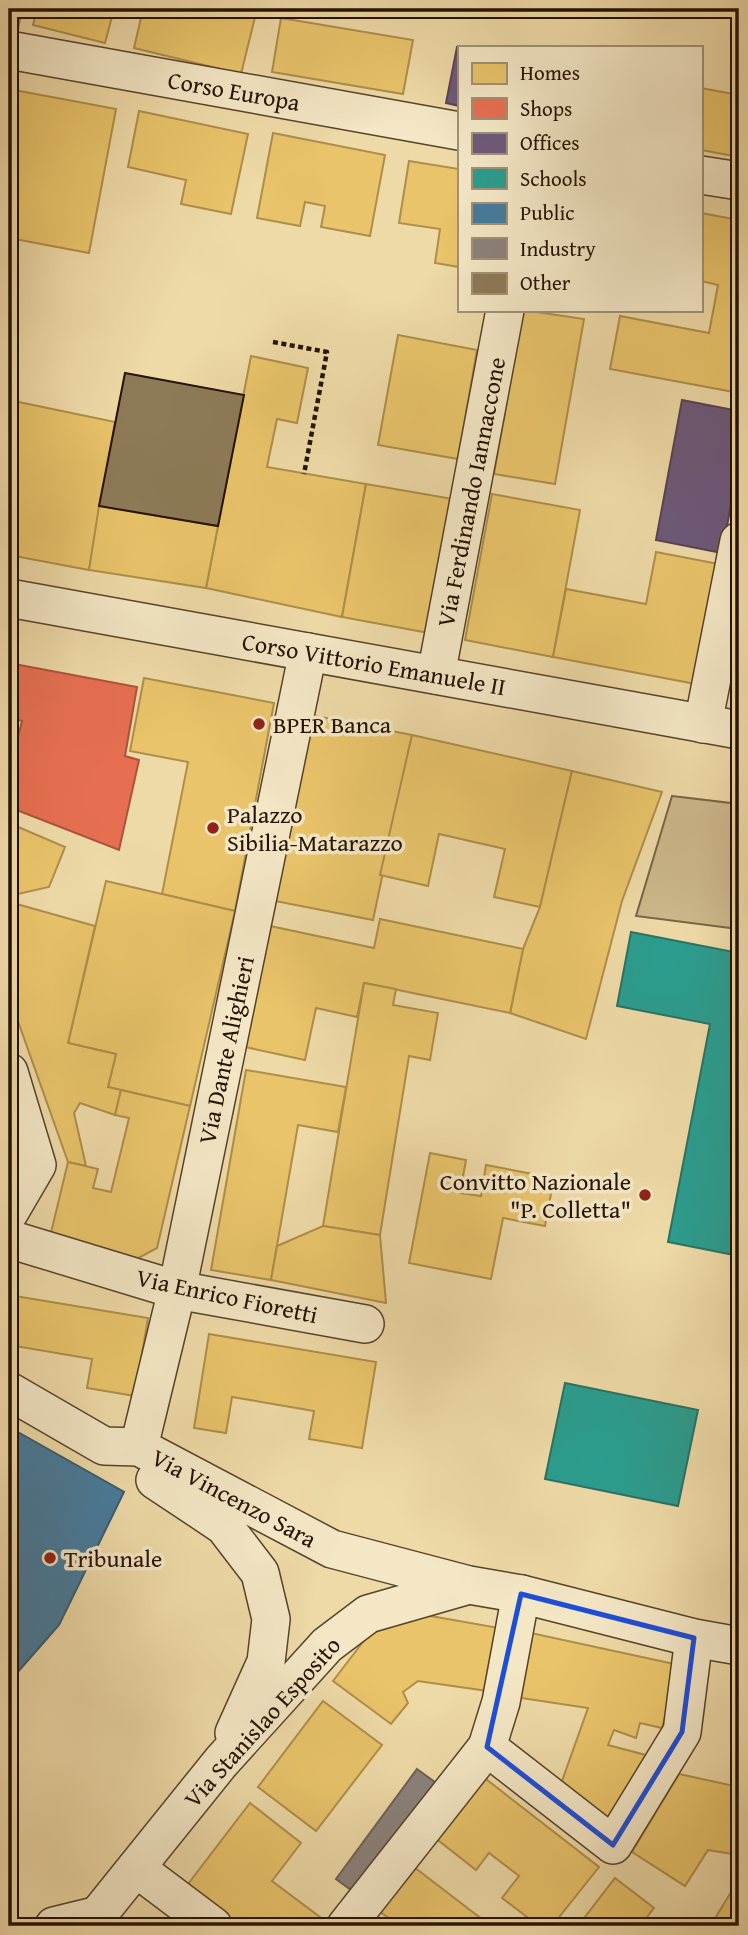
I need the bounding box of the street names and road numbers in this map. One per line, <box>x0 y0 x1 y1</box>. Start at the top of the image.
street label: Corso Europa <box>165 62 303 120</box>
street label: Via Ferdinando Iannaccone <box>428 354 514 630</box>
street label: Corso Vittorio Emanuele II <box>240 624 508 704</box>
street label: Via Dante Alighieri <box>189 952 263 1147</box>
street label: Via Enrico Fioretti <box>133 1260 321 1332</box>
street label: Via Vincenzo Sara <box>145 1440 323 1557</box>
street label: Via Stanislao Esposito <box>175 1629 349 1815</box>

